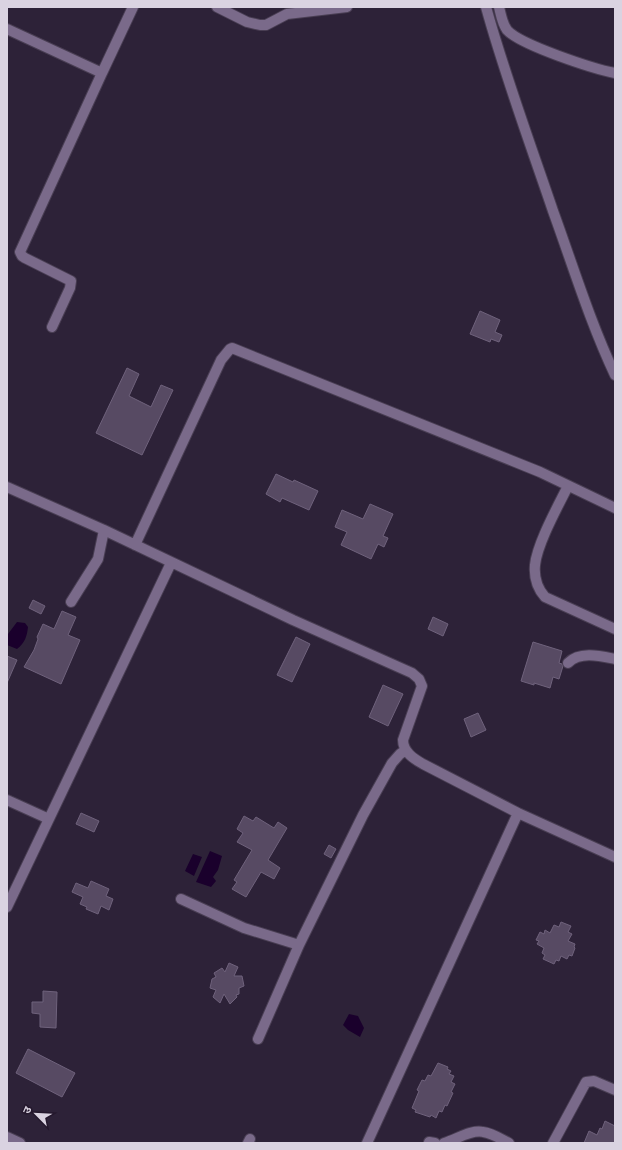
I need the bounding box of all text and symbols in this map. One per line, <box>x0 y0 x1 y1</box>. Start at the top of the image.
north arrow <box>16 1094 56 1134</box>
text: उ <box>20 1104 35 1116</box>

